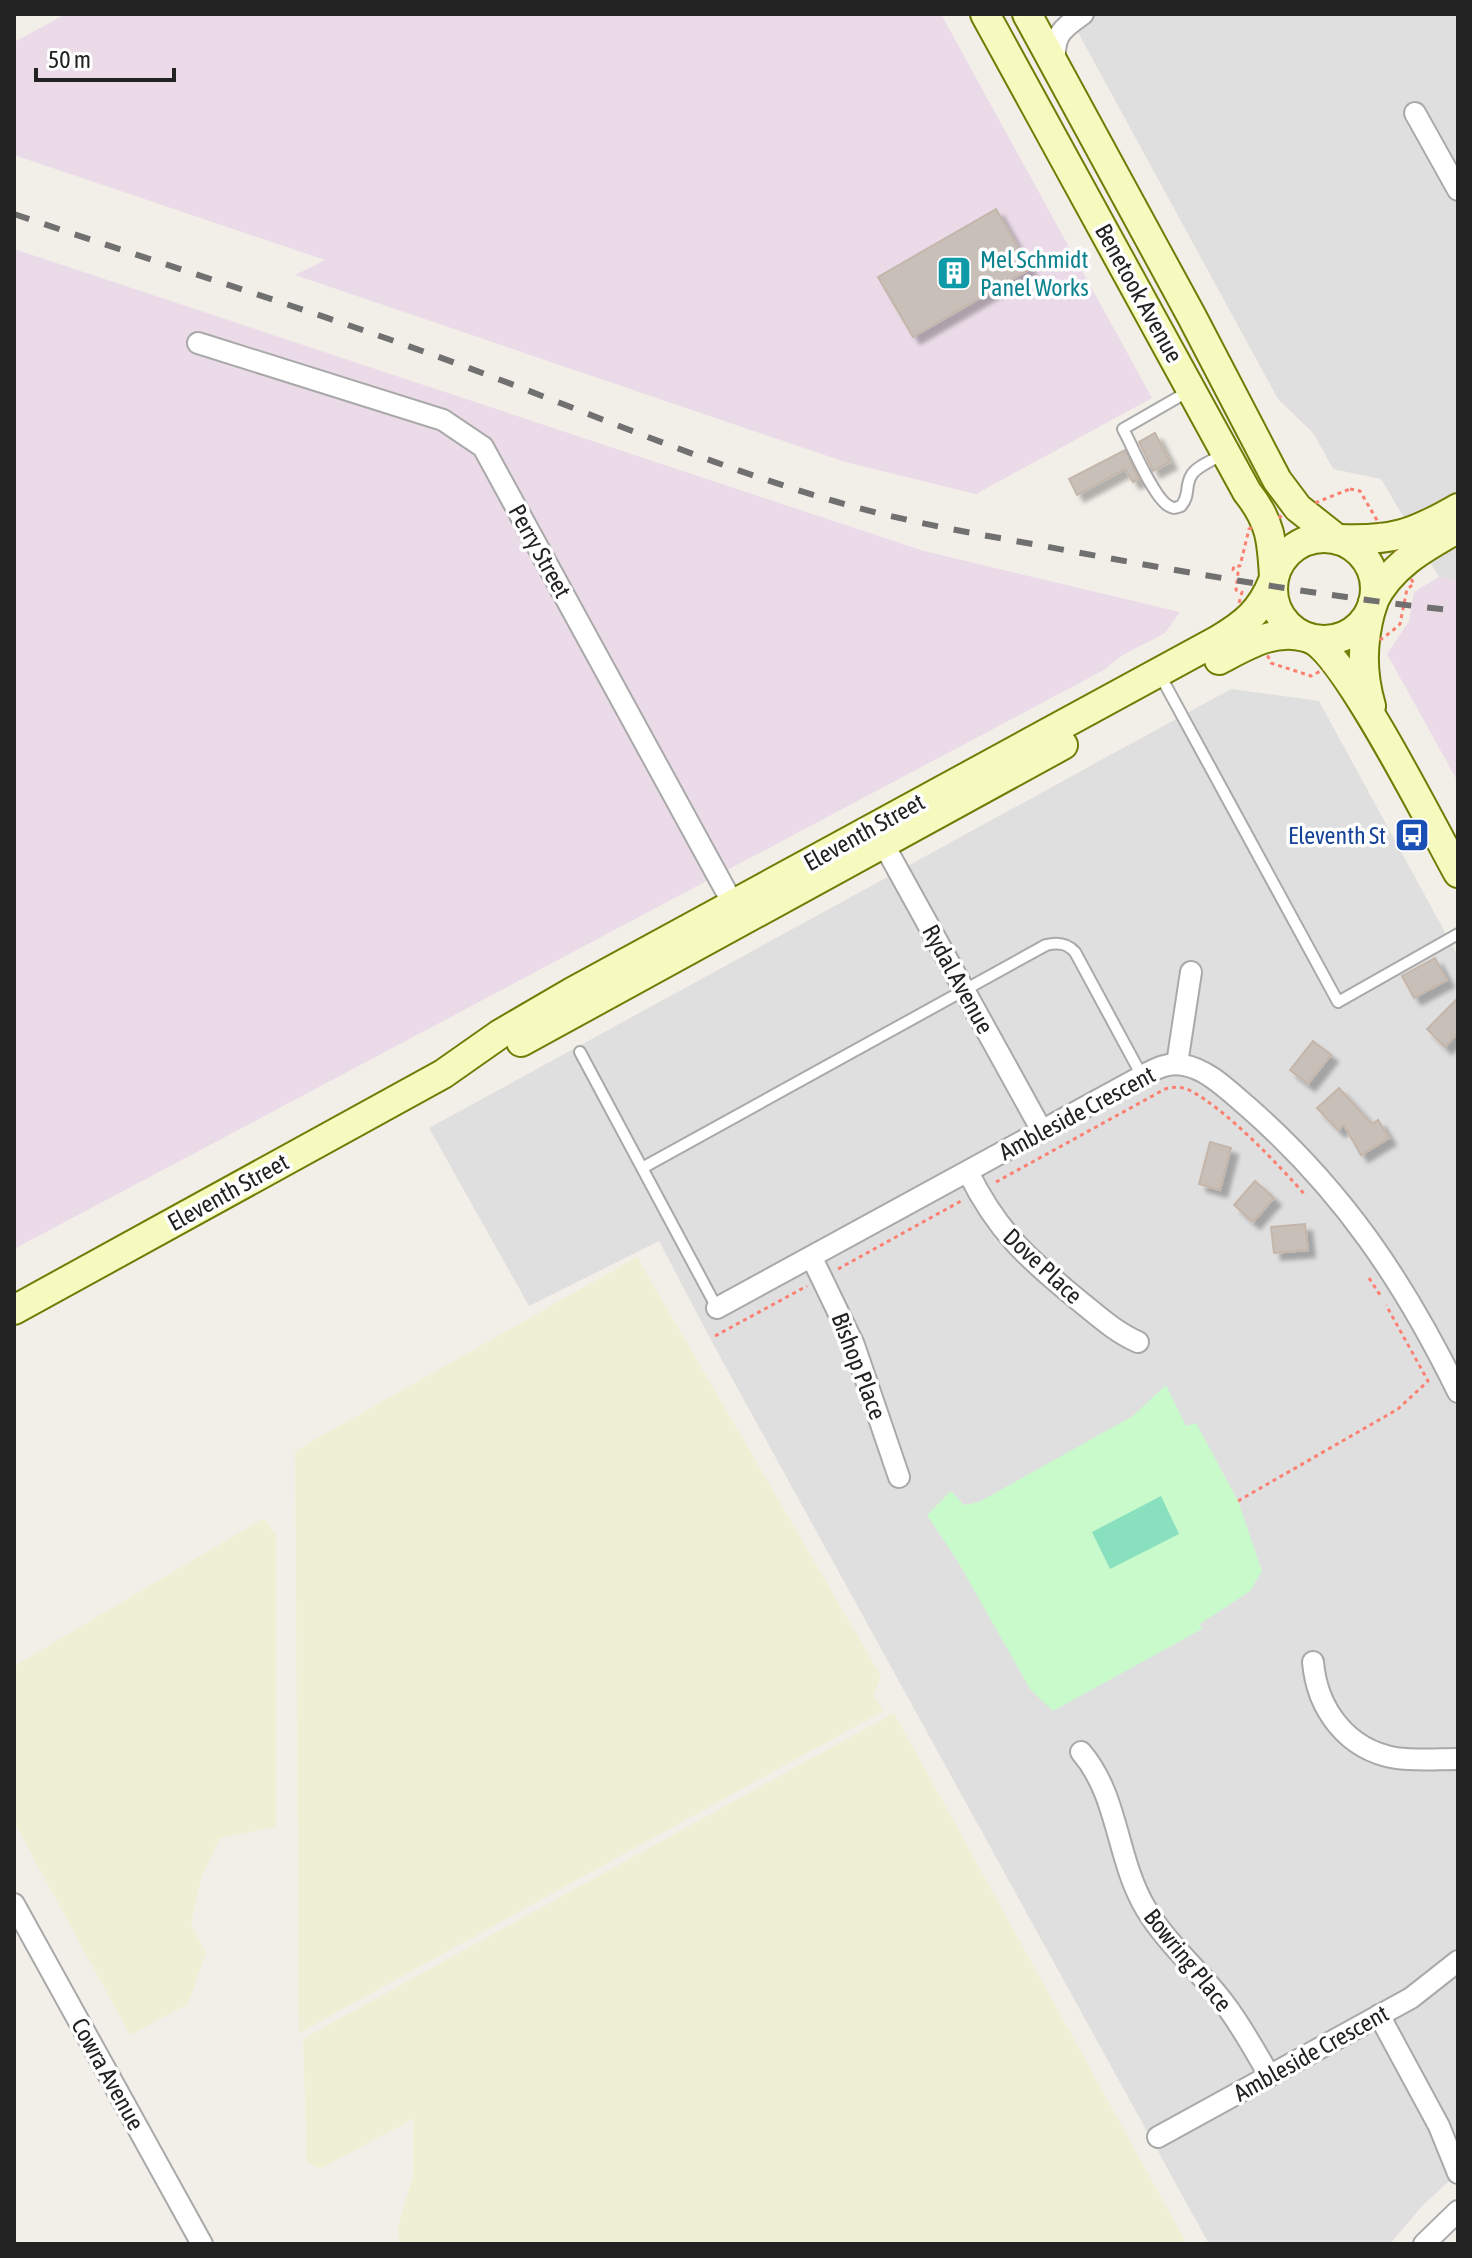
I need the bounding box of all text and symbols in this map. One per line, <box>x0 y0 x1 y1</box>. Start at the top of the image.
scale bar <box>36 32 174 82</box>
text: 50 m <box>48 46 91 73</box>
street label: Benetook Avenue <box>1090 219 1188 367</box>
place label: Mel Schmidt Panel Works <box>980 246 1089 301</box>
building icon: Mel Schmidt Panel Works <box>935 254 973 292</box>
street label: Perry Street <box>503 500 577 602</box>
street label: Eleventh Street <box>799 788 929 876</box>
bus stop icon: Eleventh St <box>1393 816 1431 854</box>
place label: Eleventh St <box>1288 822 1386 849</box>
street label: Rydal Avenue <box>917 920 999 1038</box>
street label: Ambleside Crescent <box>994 1061 1160 1165</box>
street label: Eleventh Street <box>163 1148 293 1236</box>
street label: Dove Place <box>998 1223 1088 1309</box>
street label: Bishop Place <box>826 1309 892 1423</box>
street label: Bowring Place <box>1139 1903 1237 2017</box>
street label: Ambleside Crescent <box>1229 1999 1393 2107</box>
street label: Cowra Avenue <box>66 2013 150 2135</box>

